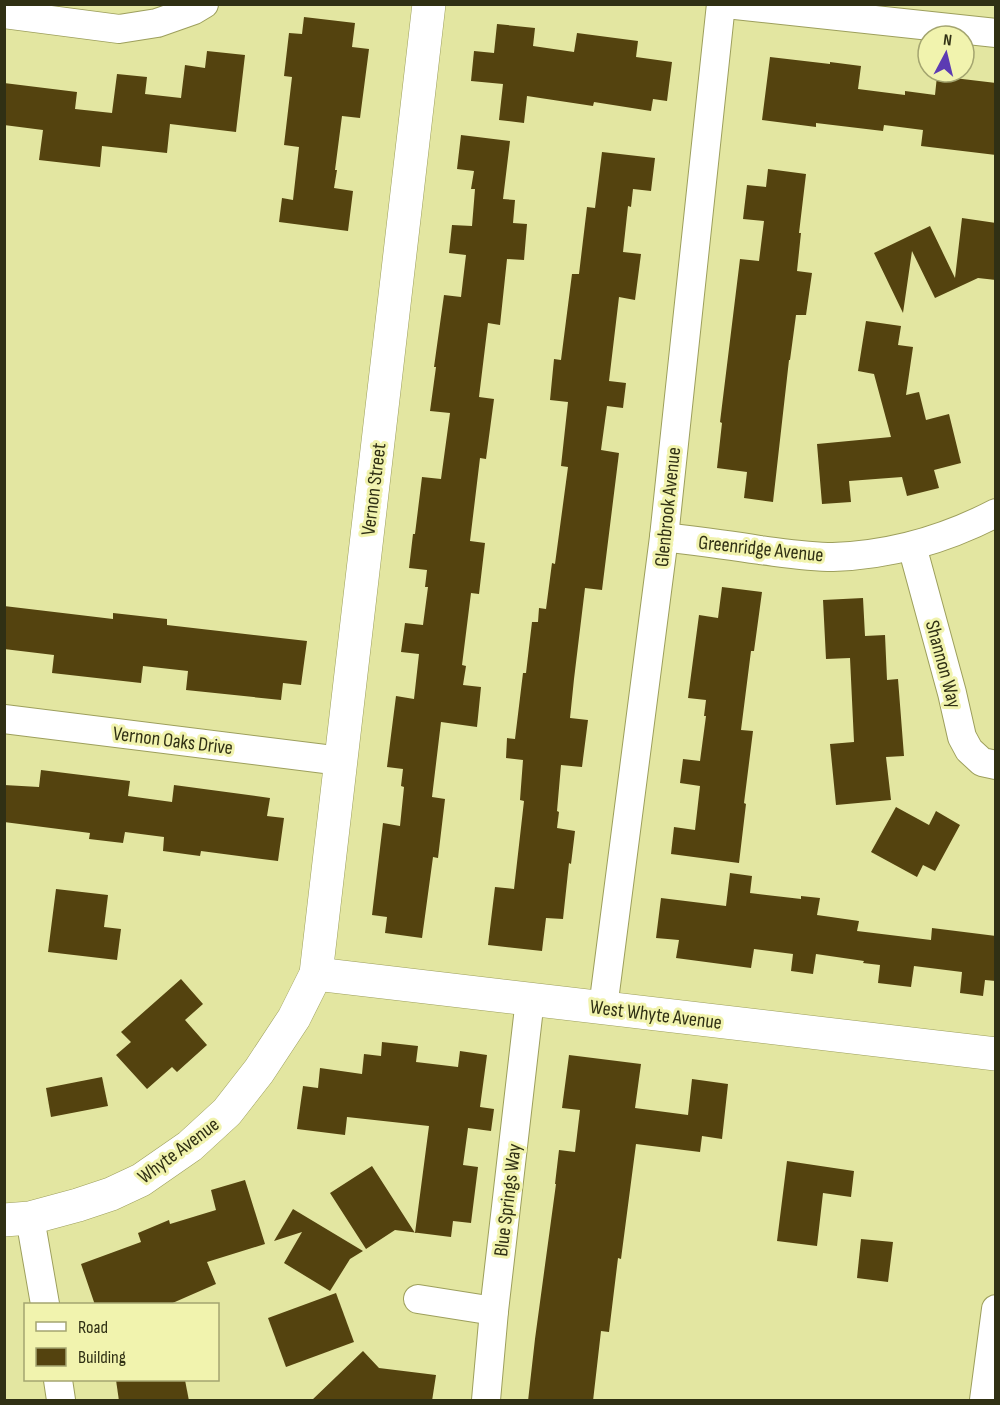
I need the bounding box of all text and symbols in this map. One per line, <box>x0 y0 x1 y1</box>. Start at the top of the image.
north arrow <box>916 24 976 84</box>
text: N <box>942 31 953 51</box>
street label: Vernon Street <box>356 442 392 537</box>
street label: Glenbrook Avenue <box>650 446 686 568</box>
street label: Greenridge Avenue <box>697 530 825 568</box>
street label: Shannon Way <box>920 618 966 711</box>
street label: Vernon Oaks Drive <box>111 722 234 760</box>
street label: West Whyte Avenue <box>589 995 723 1035</box>
street label: Whyte Avenue <box>133 1112 224 1189</box>
street label: Blue Springs Way <box>489 1142 527 1258</box>
legend <box>24 1303 219 1381</box>
text: Road <box>78 1317 108 1338</box>
text: Building <box>78 1347 126 1368</box>

